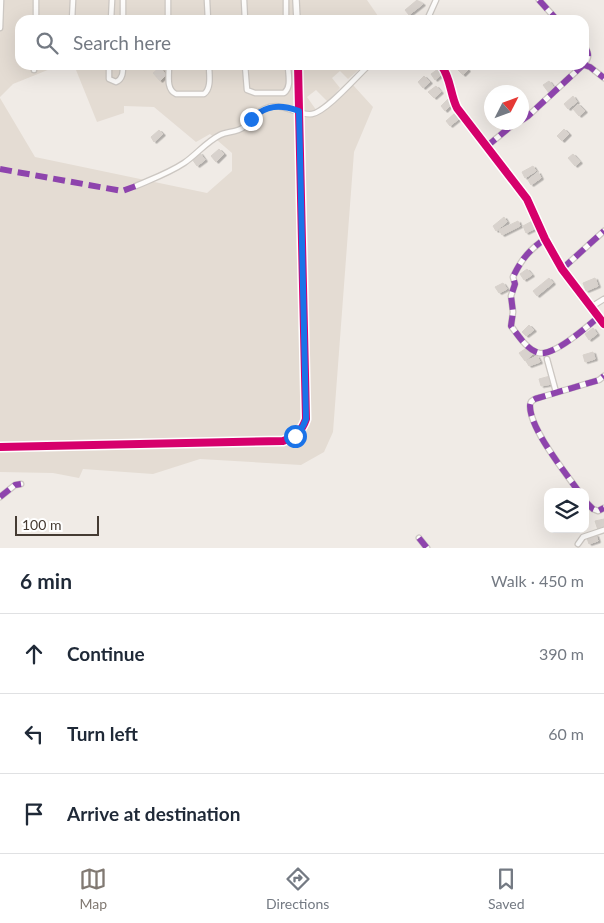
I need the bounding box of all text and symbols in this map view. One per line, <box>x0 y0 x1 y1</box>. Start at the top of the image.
search box <box>15 15 589 70</box>
icon: search <box>33 29 61 57</box>
text: Search here <box>73 31 171 54</box>
north arrow <box>484 85 529 130</box>
route end <box>240 108 263 131</box>
route start <box>284 425 307 448</box>
map controls <box>544 488 589 533</box>
button: layers <box>544 488 589 533</box>
scale bar <box>15 513 99 536</box>
text: 100 m <box>22 516 61 533</box>
text: 6 min <box>20 568 72 593</box>
text: Walk · 450 m <box>491 571 584 590</box>
icon: ahead <box>20 640 48 668</box>
text: Continue <box>67 642 145 665</box>
text: 390 m <box>539 644 584 663</box>
icon: left <box>20 720 48 748</box>
text: Turn left <box>67 722 138 745</box>
text: 60 m <box>548 724 584 743</box>
icon: arrive <box>20 800 48 828</box>
text: Arrive at destination <box>67 802 240 825</box>
tab: Map <box>79 865 107 912</box>
tab: Directions <box>266 865 329 912</box>
tab: Saved <box>488 865 525 912</box>

